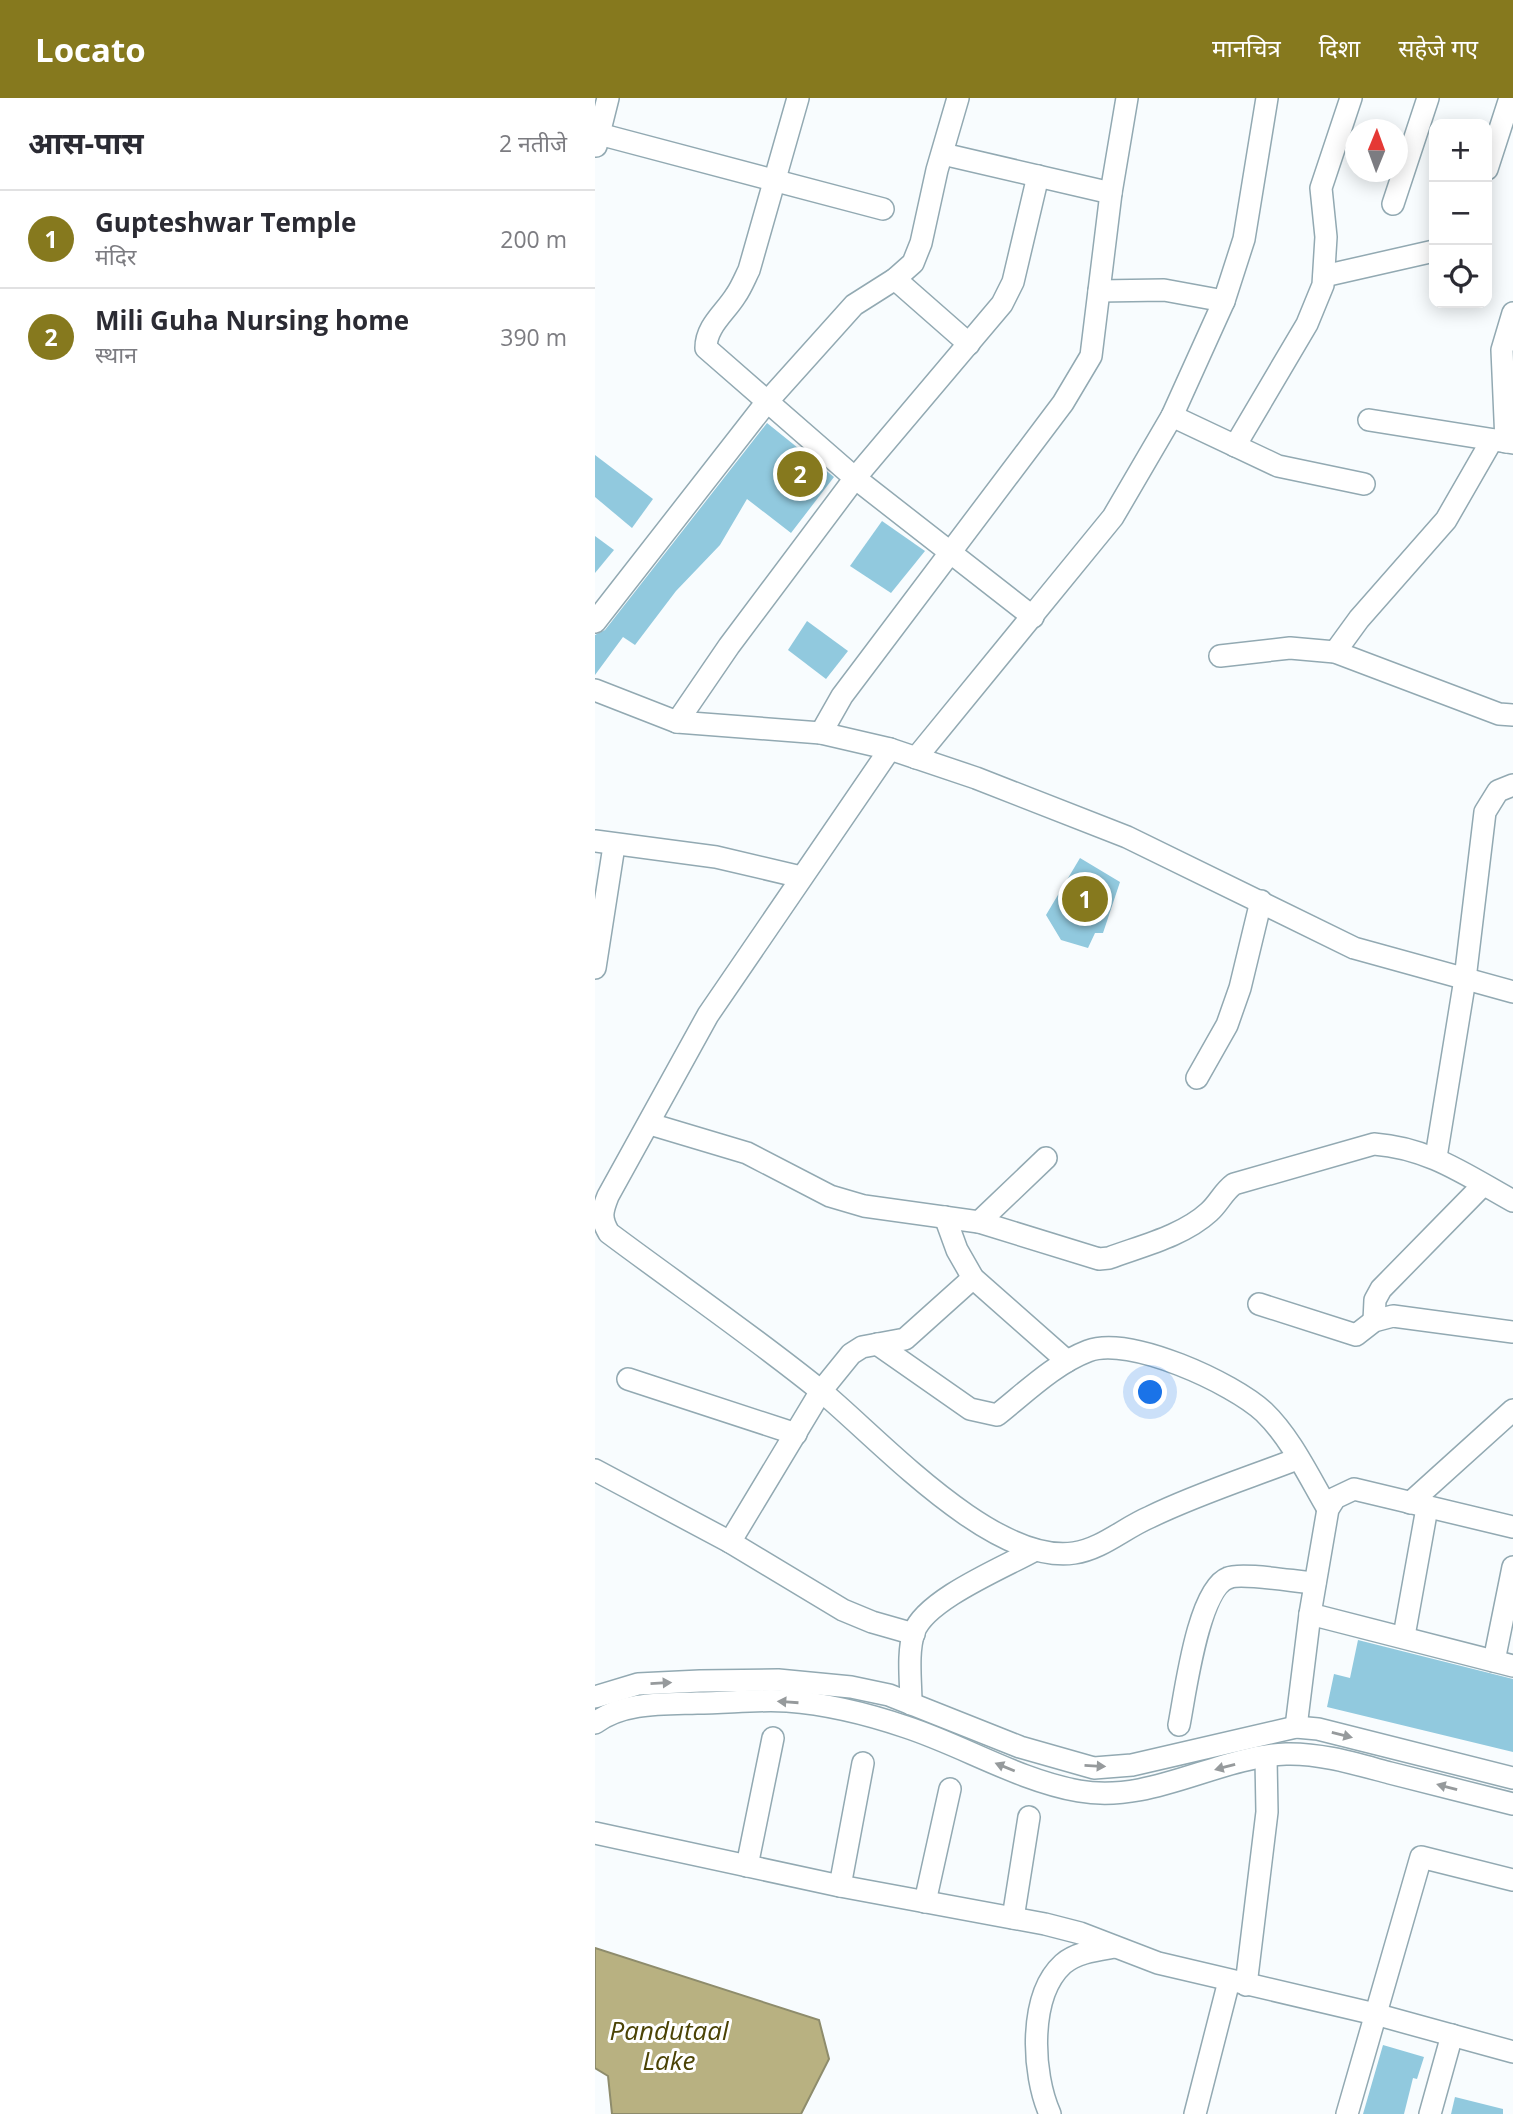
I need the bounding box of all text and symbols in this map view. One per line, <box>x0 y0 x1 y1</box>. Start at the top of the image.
text: Locato <box>35 27 146 72</box>
text: मानचित्र <box>1212 31 1281 64</box>
text: दिशा <box>1319 31 1360 64</box>
text: सहेजे गए <box>1398 31 1478 64</box>
north arrow <box>1345 119 1408 182</box>
map controls <box>1429 119 1492 308</box>
button: + <box>1429 119 1492 182</box>
text: आस-पास <box>28 122 144 163</box>
text: 2 नतीजे <box>499 127 567 159</box>
button: − <box>1429 182 1492 245</box>
text: Gupteshwar Temple <box>95 204 356 240</box>
text: 1 <box>44 223 58 255</box>
text: 200 m <box>500 223 567 255</box>
text: मंदिर <box>95 240 136 272</box>
button: locate <box>1429 245 1492 308</box>
text: Mili Guha Nursing home <box>95 302 409 338</box>
text: 2 <box>44 321 58 353</box>
text: 390 m <box>500 321 567 353</box>
text: स्थान <box>95 338 137 370</box>
pin: 2 <box>777 448 823 500</box>
pin: 1 <box>1062 873 1108 925</box>
your location <box>1133 1375 1167 1409</box>
one-way arrow <box>650 1677 672 1688</box>
one-way arrow <box>777 1696 799 1707</box>
one-way arrow <box>1331 1729 1353 1740</box>
one-way arrow <box>994 1761 1015 1772</box>
one-way arrow <box>1084 1761 1106 1772</box>
one-way arrow <box>1213 1762 1235 1773</box>
one-way arrow <box>1436 1781 1458 1792</box>
water label: Pandutaal Lake <box>610 2012 730 2078</box>

